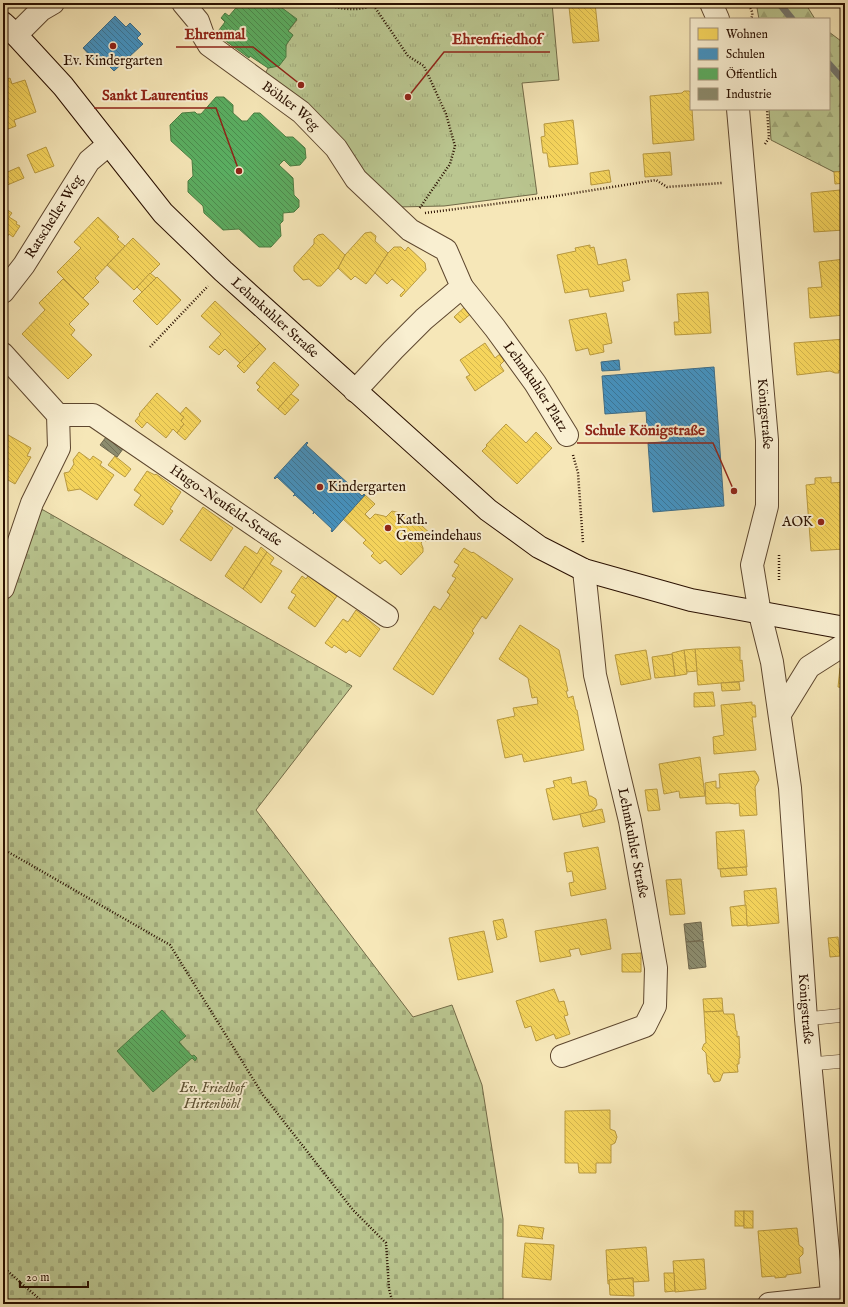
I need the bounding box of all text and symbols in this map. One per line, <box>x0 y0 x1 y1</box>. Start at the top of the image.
legend <box>690 18 830 110</box>
callout: Ehrenmal <box>176 20 253 47</box>
text: Ehrenmal <box>185 25 246 44</box>
callout: Ehrenfriedhof <box>444 25 550 52</box>
text: Wohnen <box>726 27 769 42</box>
text: Ehrenfriedhof <box>452 30 545 49</box>
marker: Ev. Kindergarten <box>108 41 118 51</box>
text: Schulen <box>726 47 766 62</box>
place label: Ev. Kindergarten <box>63 52 163 70</box>
text: Öffentlich <box>726 66 778 82</box>
street label: Böhler Weg <box>258 77 324 135</box>
callout: Sankt Laurentius <box>94 81 216 108</box>
text: Sankt Laurentius <box>102 86 209 105</box>
text: Industrie <box>726 87 772 102</box>
street label: Ratscheller Weg <box>21 171 87 262</box>
street label: Lehmkuhler Straße <box>227 274 323 362</box>
street label: Lehmkuhler Platz <box>499 338 572 436</box>
street label: Königstraße <box>753 378 776 450</box>
callout: Schule Königstraße <box>577 416 713 443</box>
text: Schule Königstraße <box>585 421 705 440</box>
street label: Hugo-Neufeld-Straße <box>166 461 286 551</box>
place label: Kindergarten <box>328 478 406 496</box>
marker: Kindergarten <box>315 482 325 492</box>
place label: Kath. Gemeindehaus <box>396 511 482 545</box>
place label: AOK <box>781 513 814 531</box>
marker: AOK <box>816 517 826 527</box>
marker: Kath. Gemeindehaus <box>383 523 393 533</box>
street label: Lehmkuhler Straße <box>613 786 653 900</box>
street label: Königstraße <box>794 973 817 1046</box>
park label: Ev. Friedhof Hirtenböhl <box>179 1079 248 1113</box>
scale bar <box>20 1263 88 1289</box>
text: 20 m <box>26 1270 49 1285</box>

